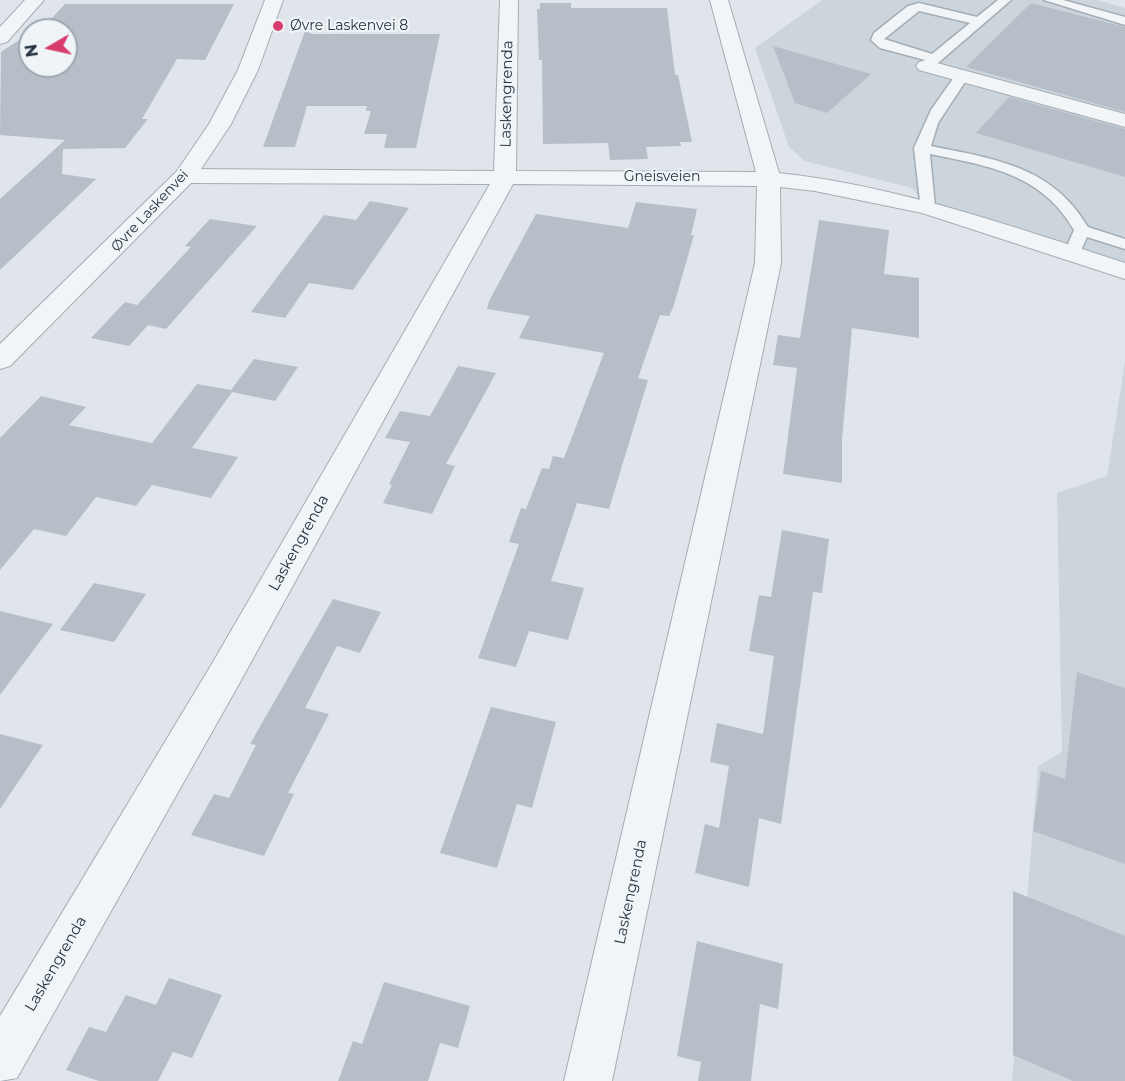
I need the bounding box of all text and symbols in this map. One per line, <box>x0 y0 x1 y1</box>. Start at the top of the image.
north arrow <box>18 18 78 78</box>
place label: Øvre Laskenvei 8 <box>290 18 408 34</box>
marker: Øvre Laskenvei 8 <box>271 19 285 33</box>
street label: Laskengrenda <box>497 40 517 148</box>
text: N <box>21 43 42 58</box>
street label: Øvre Laskenvei <box>108 167 192 255</box>
street label: Gneisveien <box>624 169 700 185</box>
street label: Laskengrenda <box>265 492 333 594</box>
street label: Laskengrenda <box>611 838 651 946</box>
street label: Laskengrenda <box>21 913 91 1015</box>

